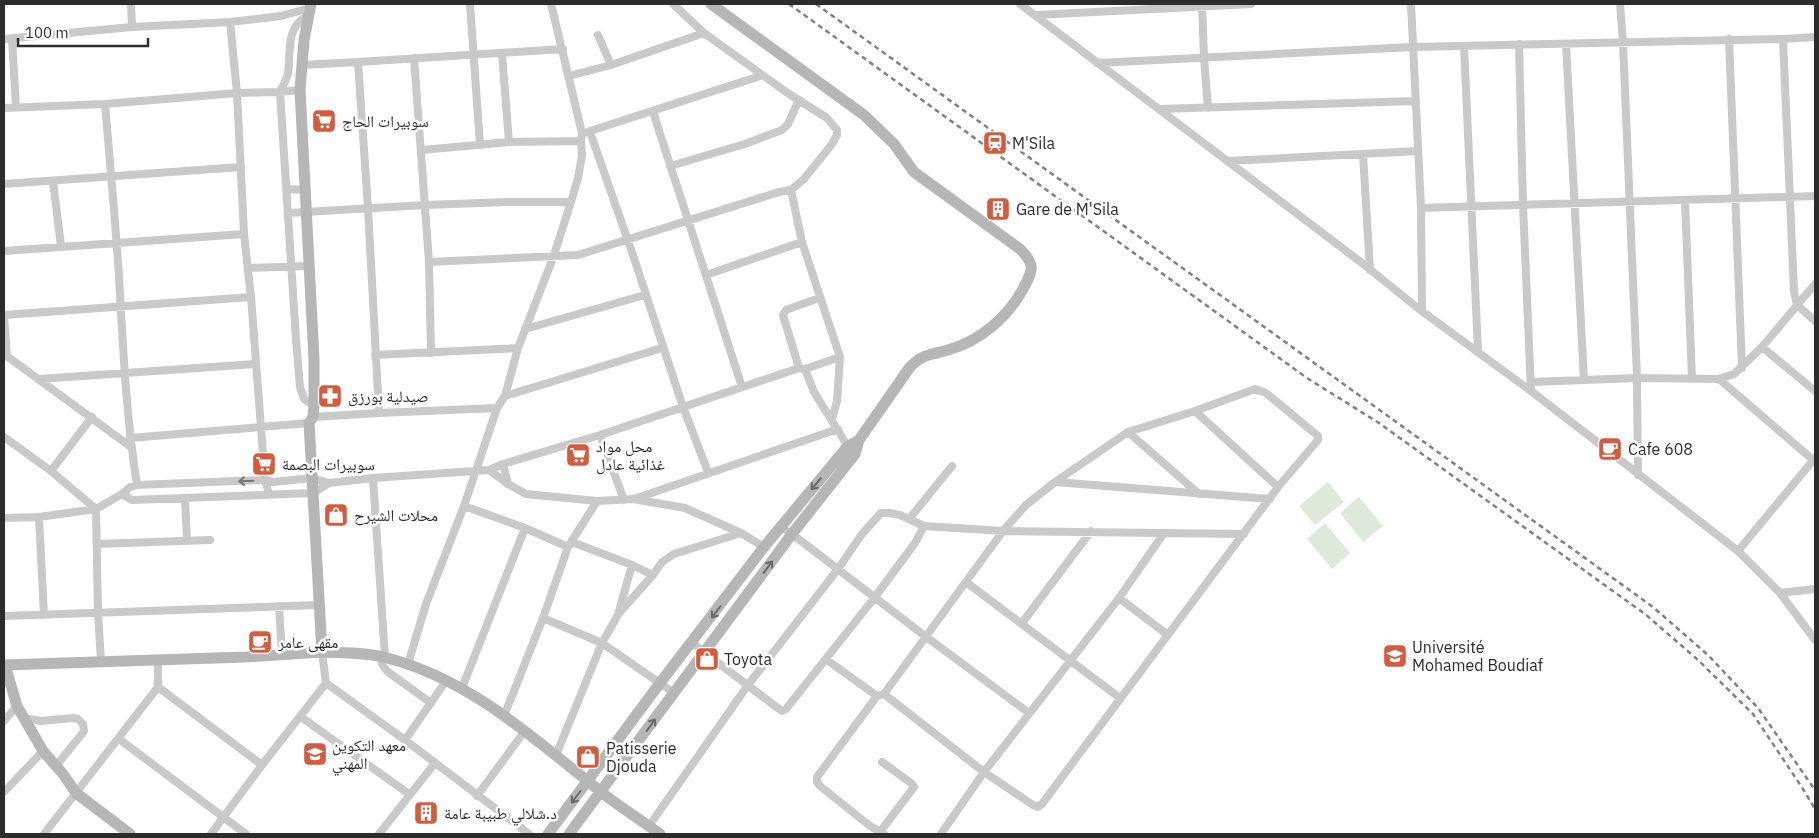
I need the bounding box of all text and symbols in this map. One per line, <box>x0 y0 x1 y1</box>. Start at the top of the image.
scale bar <box>18 15 148 47</box>
text: 100 m <box>25 23 69 42</box>
supermarket icon: سوبيرات الحاج <box>311 108 337 134</box>
place label: سوبيرات الحاج <box>342 111 429 132</box>
station icon: M'Sila <box>982 130 1008 156</box>
place label: M'Sila <box>1012 133 1056 153</box>
building icon: Gare de M'Sila <box>985 196 1011 222</box>
place label: Gare de M'Sila <box>1016 199 1119 219</box>
pharmacy icon: صيدلية بورزق <box>317 383 343 409</box>
place label: صيدلية بورزق <box>348 386 429 407</box>
place label: محل مواد غذائية عادل <box>596 436 665 475</box>
cafe icon: Cafe 608 <box>1597 436 1623 462</box>
place label: Cafe 608 <box>1628 439 1693 459</box>
supermarket icon: محل مواد غذائية عادل <box>565 442 591 468</box>
supermarket icon: سوبيرات البصمة <box>251 451 277 477</box>
place label: سوبيرات البصمة <box>282 454 375 474</box>
one-way arrow <box>239 476 255 486</box>
one-way arrow <box>811 477 822 490</box>
shop icon: محلات الشيرح <box>323 502 349 528</box>
place label: محلات الشيرح <box>354 505 438 526</box>
one-way arrow <box>763 560 774 574</box>
one-way arrow <box>710 605 721 618</box>
cafe icon: مقهى عامر <box>247 629 273 655</box>
place label: مقهى عامر <box>277 632 338 653</box>
place label: Université Mohamed Boudiaf <box>1412 637 1543 675</box>
school or university icon: Université Mohamed Boudiaf <box>1382 643 1408 669</box>
shop icon: Toyota <box>694 646 720 672</box>
place label: Toyota <box>724 649 772 669</box>
one-way arrow <box>646 718 656 732</box>
place label: معهد التكوين المهني <box>332 735 406 776</box>
place label: Patisserie Djouda <box>606 738 677 776</box>
school or university icon: معهد التكوين المهني <box>302 741 328 767</box>
shop icon: Patisserie Djouda <box>575 744 601 770</box>
one-way arrow <box>571 790 581 804</box>
building icon: د.شلالي طبيبة عامة <box>413 800 439 826</box>
place label: د.شلالي طبيبة عامة <box>444 803 557 826</box>

